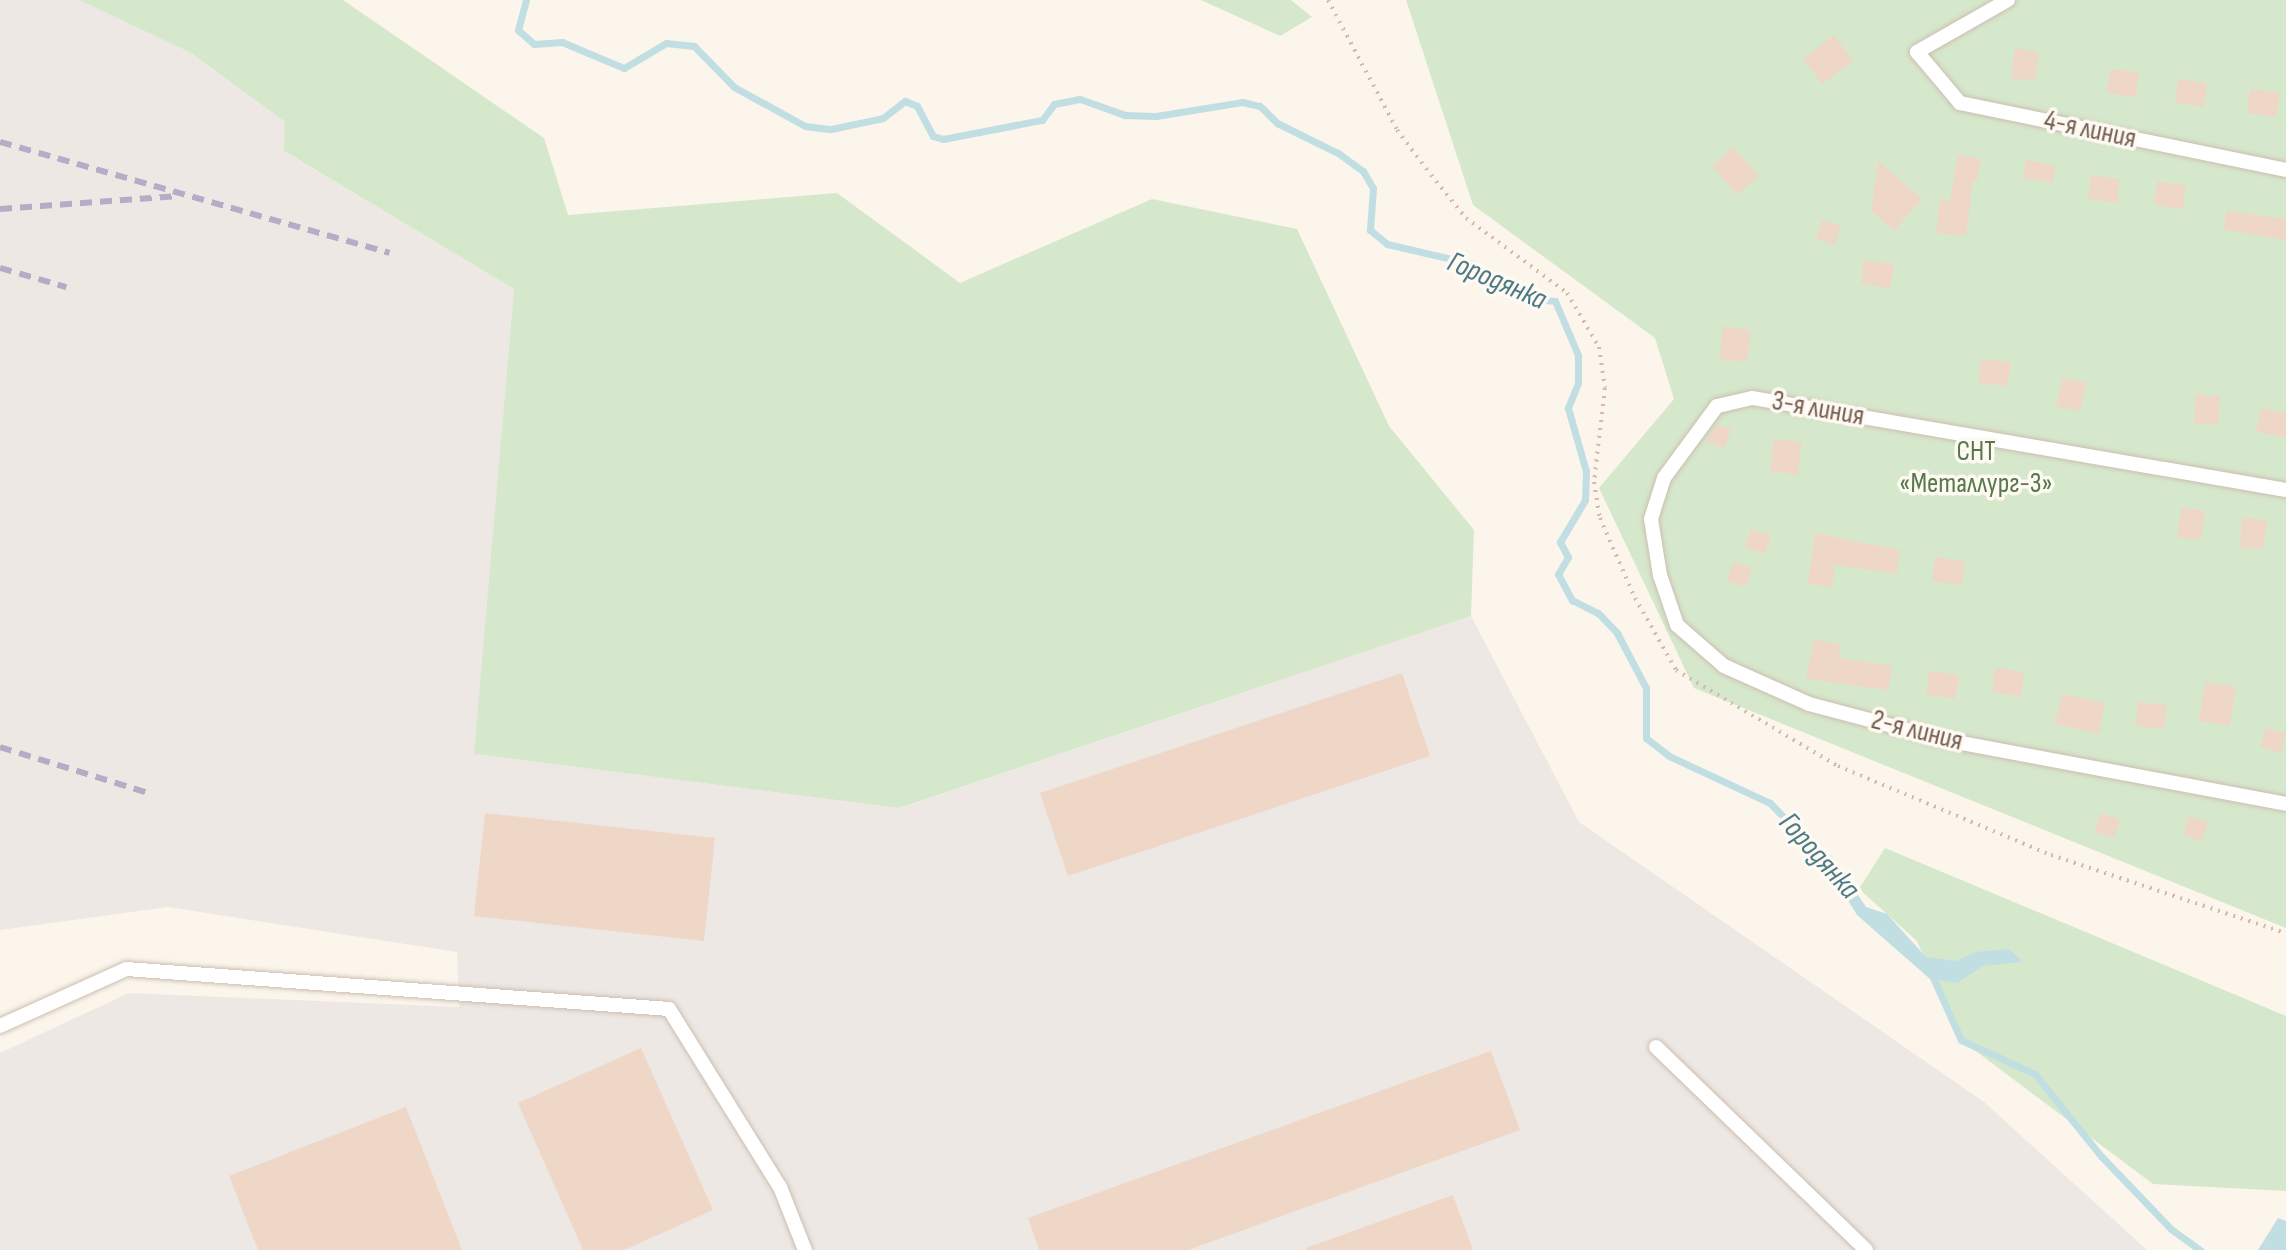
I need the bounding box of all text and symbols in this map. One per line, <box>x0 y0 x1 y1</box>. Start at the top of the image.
street label: 4-я линия <box>2041 104 2139 156</box>
water label: Городянка <box>1442 244 1552 318</box>
street label: 3-я линия <box>1769 384 1867 434</box>
park label: СНТ «Металлург-3» <box>1899 435 2053 501</box>
street label: 2-я линия <box>1868 703 1966 759</box>
water label: Городянка <box>1771 805 1867 907</box>

